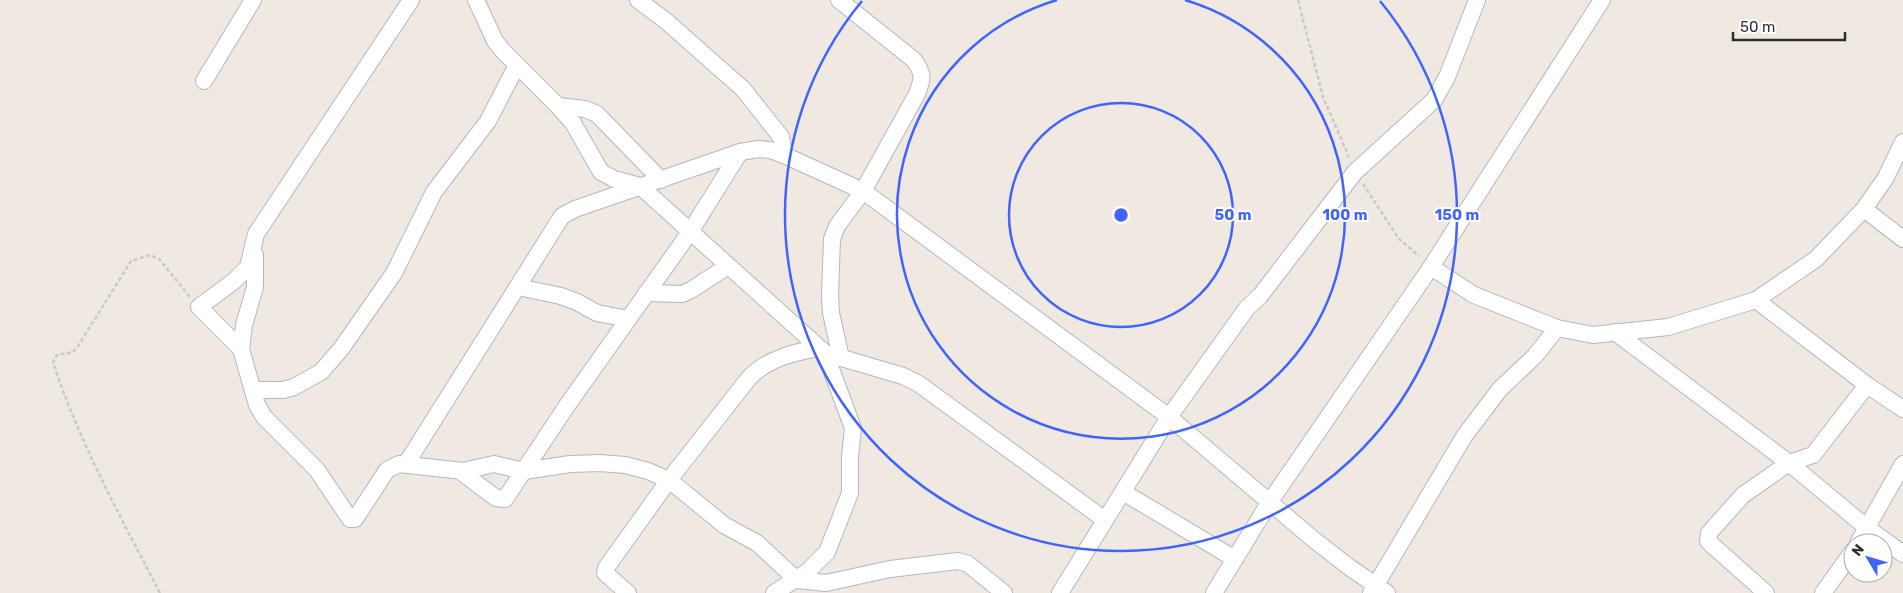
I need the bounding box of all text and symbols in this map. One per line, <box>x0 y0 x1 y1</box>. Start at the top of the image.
scale bar <box>1733 10 1846 42</box>
text: 50 m <box>1740 18 1775 36</box>
centre of rings <box>1112 206 1130 224</box>
text: 50 m <box>1215 206 1251 224</box>
text: 100 m <box>1323 206 1367 224</box>
text: 150 m <box>1435 206 1479 224</box>
north arrow <box>1843 533 1893 583</box>
text: N <box>1848 541 1868 560</box>

